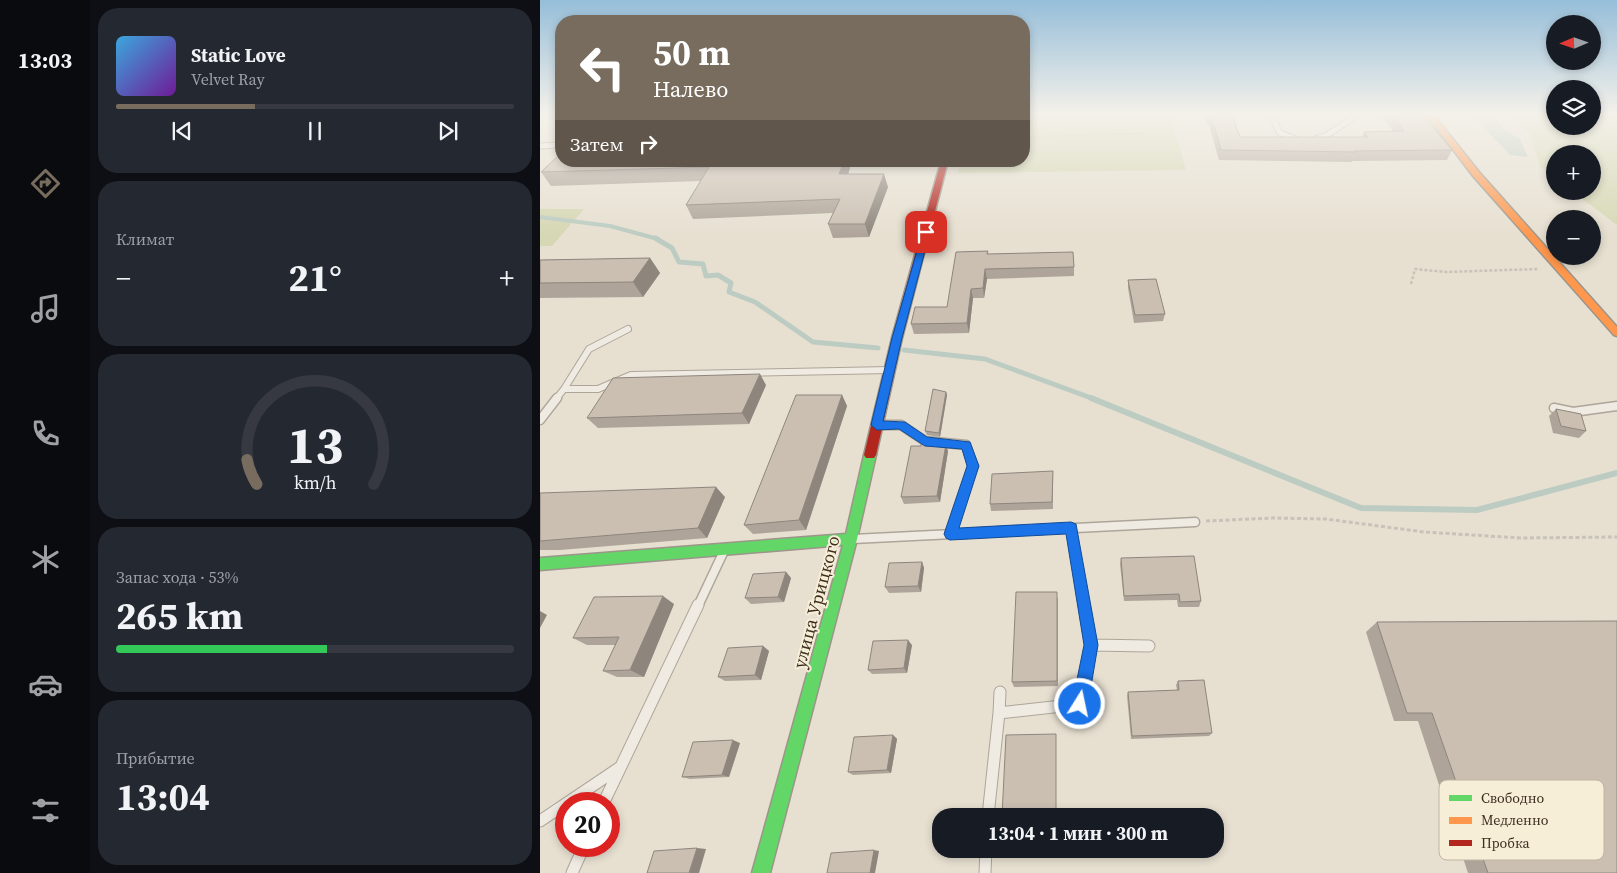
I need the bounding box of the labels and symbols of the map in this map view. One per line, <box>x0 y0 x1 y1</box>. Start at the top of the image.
north arrow <box>1546 15 1601 70</box>
pin <box>905 211 947 253</box>
street label: улица Урицкого <box>786 533 846 671</box>
position arrow <box>1053 677 1105 729</box>
legend <box>1439 780 1604 860</box>
text: Свободно <box>1481 788 1544 808</box>
speed limit sign: 20 <box>555 792 620 857</box>
text: Медленно <box>1481 810 1549 830</box>
text: Пробка <box>1481 833 1530 853</box>

